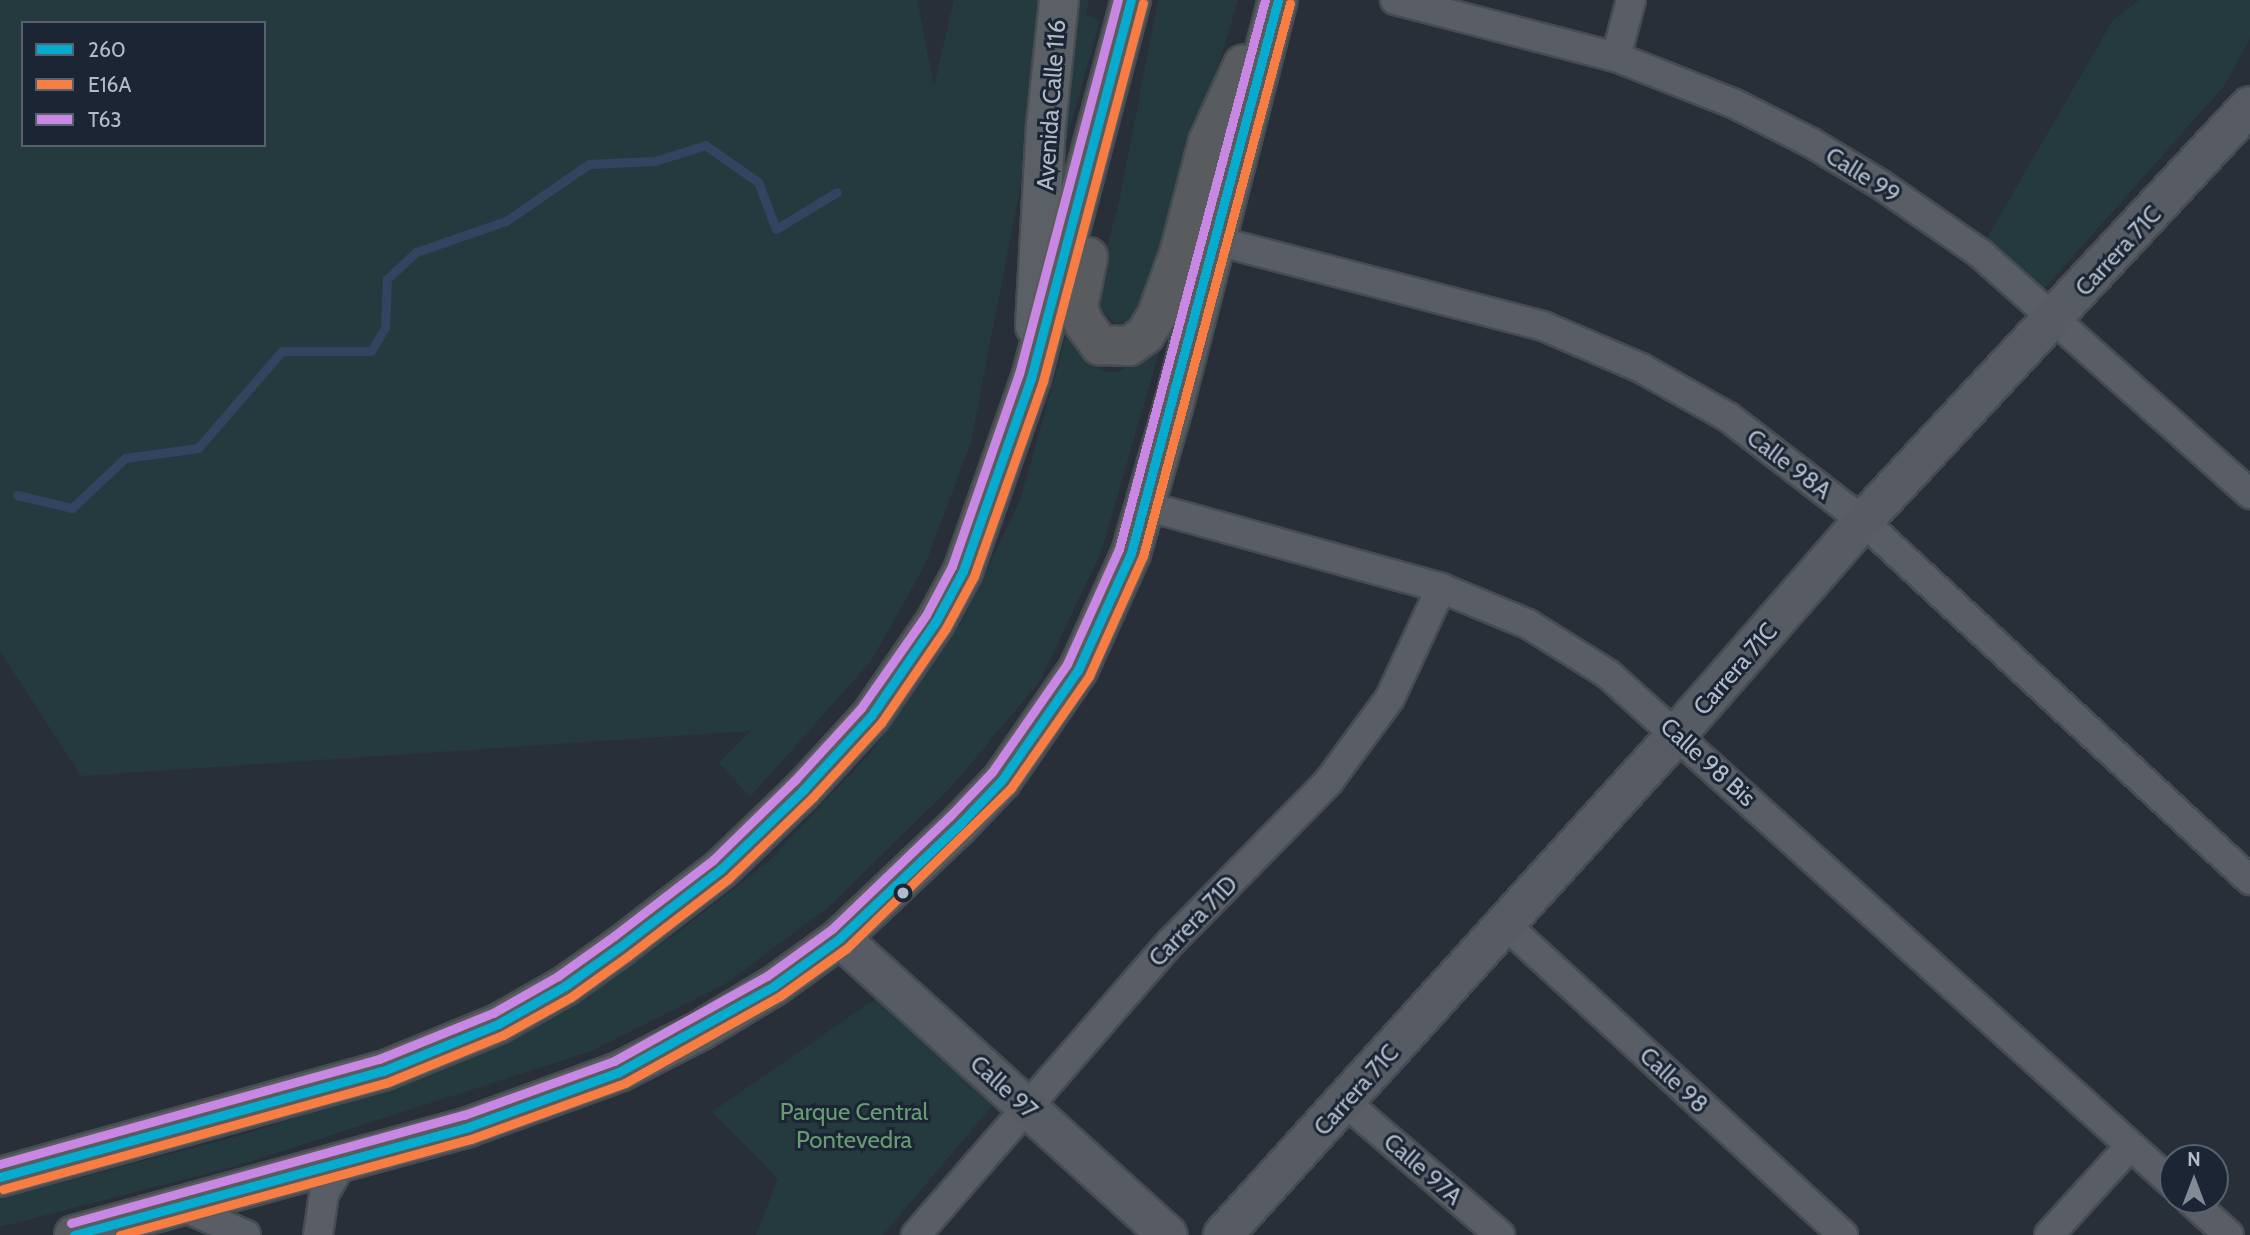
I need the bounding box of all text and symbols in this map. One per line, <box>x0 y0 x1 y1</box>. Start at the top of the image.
street label: Avenida Calle 116 <box>1031 19 1071 191</box>
legend <box>21 21 266 147</box>
text: 260 <box>88 37 126 62</box>
text: E16A <box>88 72 131 97</box>
text: T63 <box>88 107 122 132</box>
street label: Calle 99 <box>1820 141 1906 209</box>
street label: Carrera 71C <box>2069 200 2167 302</box>
street label: Calle 98A <box>1741 423 1837 505</box>
street label: Carrera 71C <box>1687 617 1783 721</box>
street label: Calle 98 Bis <box>1655 712 1761 812</box>
street label: Carrera 71D <box>1143 870 1243 972</box>
unlabelled marker <box>896 886 910 900</box>
street label: Carrera 71C <box>1308 1039 1404 1141</box>
street label: Calle 98 <box>1634 1041 1714 1119</box>
street label: Calle 97 <box>964 1049 1044 1125</box>
park label: Parque Central Pontevedra <box>780 1098 928 1154</box>
street label: Calle 97A <box>1378 1127 1468 1211</box>
north arrow <box>2159 1144 2229 1214</box>
text: N <box>2187 1148 2201 1171</box>

